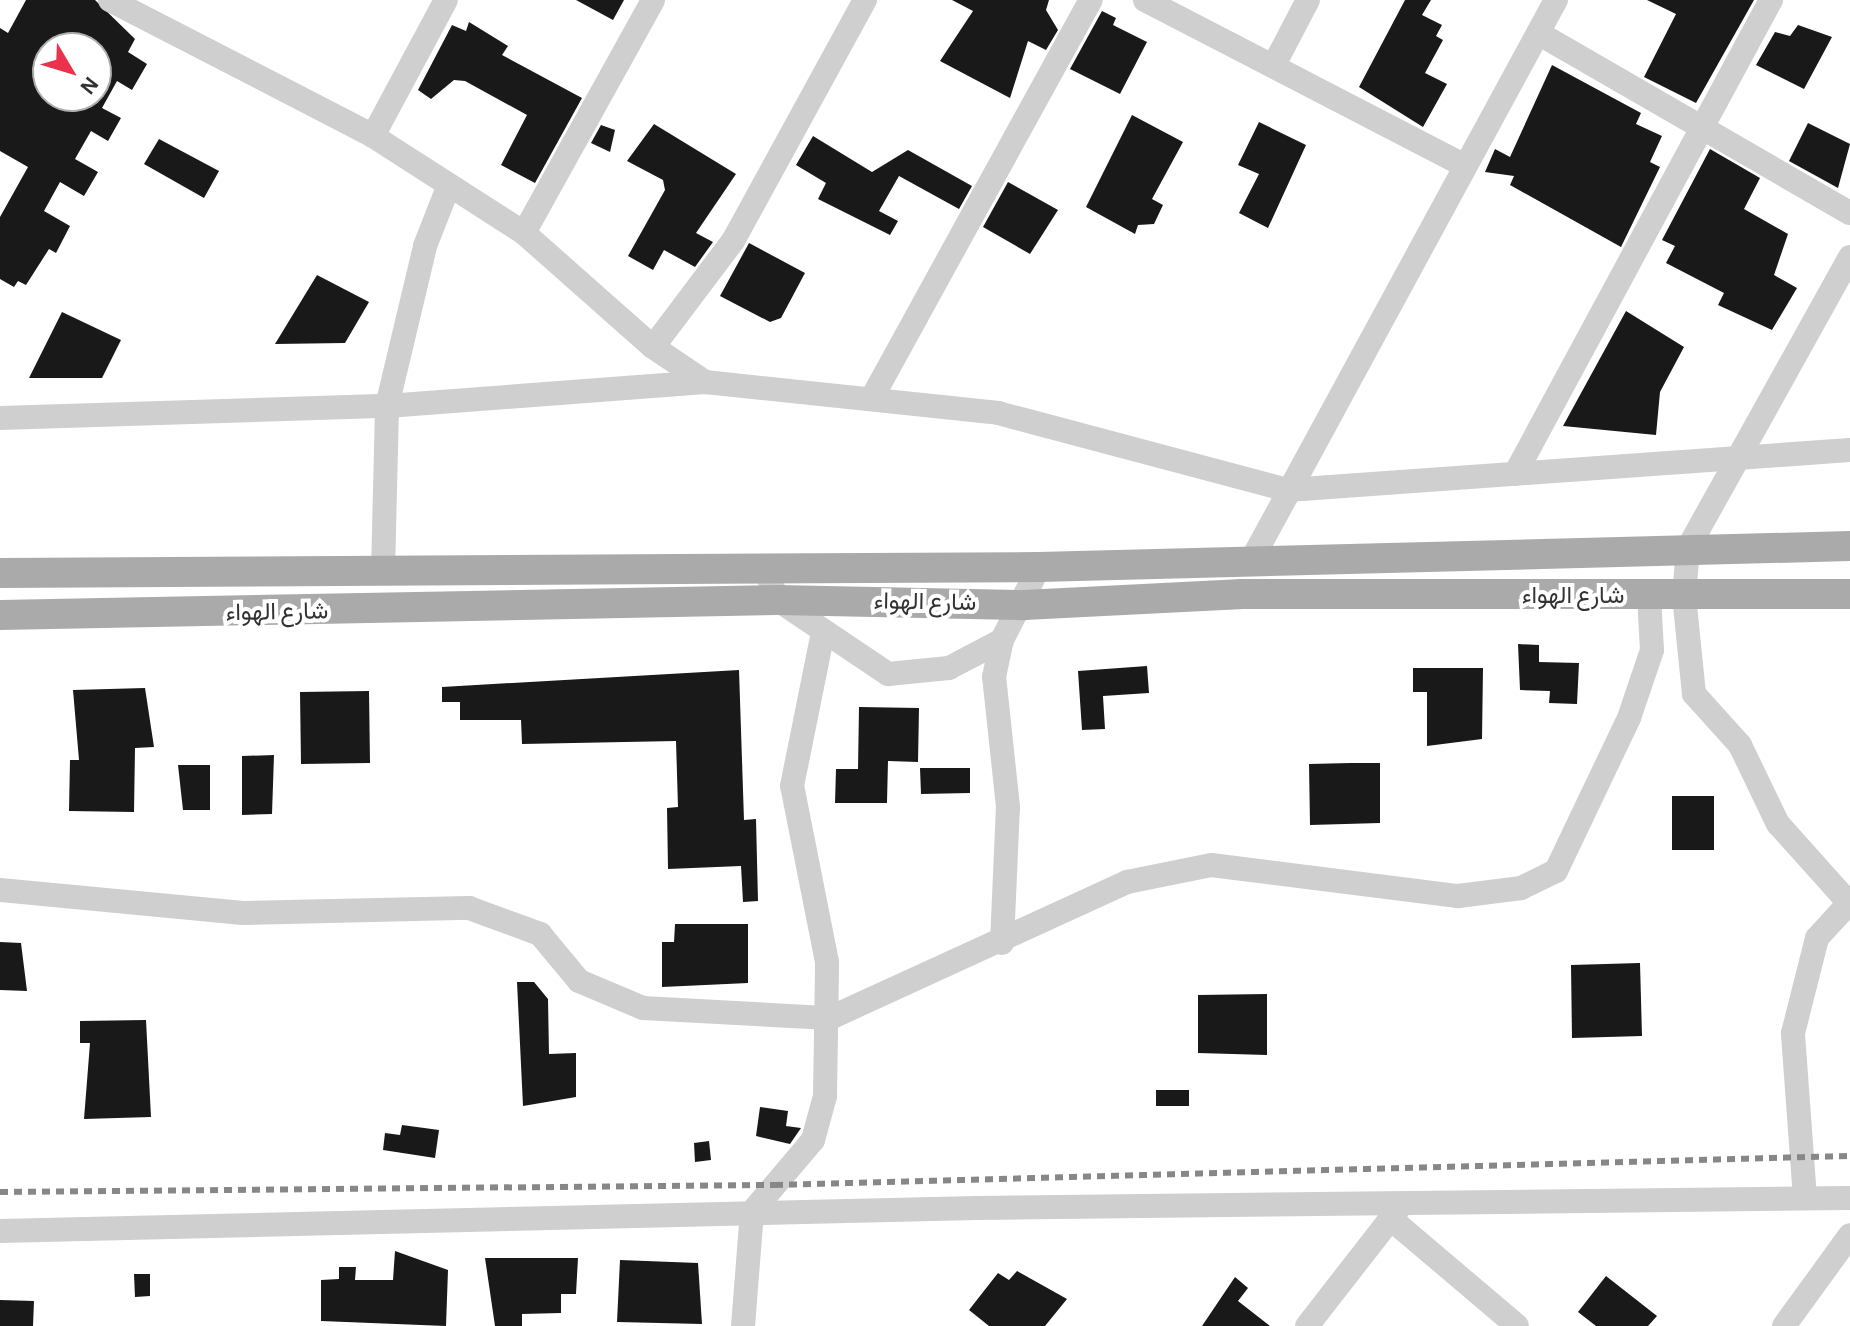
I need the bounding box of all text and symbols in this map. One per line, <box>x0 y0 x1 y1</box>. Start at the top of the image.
north arrow <box>32 32 112 112</box>
text: N <box>76 73 103 98</box>
street label: شارع الهواء <box>1522 583 1624 611</box>
street label: شارع الهواء <box>873 588 977 618</box>
street label: شارع الهواء <box>225 598 329 628</box>

